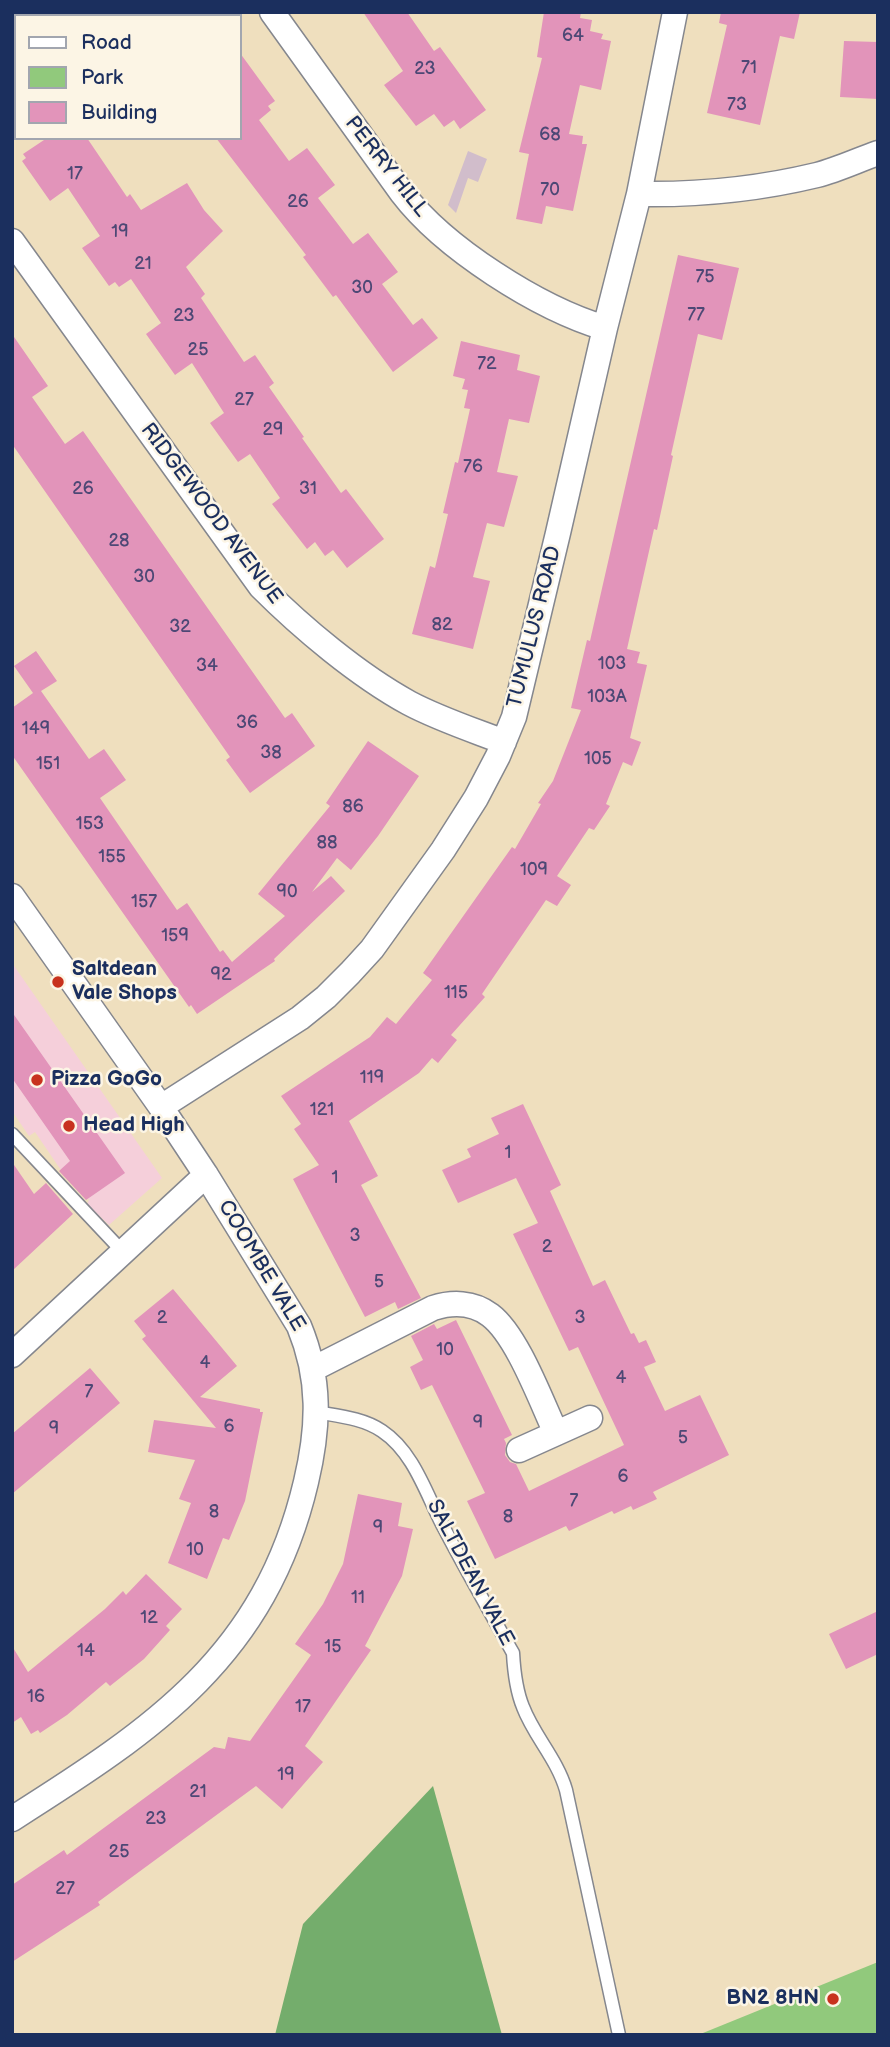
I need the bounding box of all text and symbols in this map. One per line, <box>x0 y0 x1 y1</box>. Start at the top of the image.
legend <box>14 14 242 140</box>
house number: 64 <box>562 25 584 47</box>
text: Road <box>81 30 132 55</box>
house number: 71 <box>741 57 757 79</box>
house number: 23 <box>414 58 436 80</box>
text: Park <box>81 65 123 90</box>
house number: 73 <box>727 94 747 116</box>
text: Building <box>81 100 157 125</box>
street label: PERRY HILL <box>339 112 433 222</box>
house number: 68 <box>539 124 561 146</box>
house number: 17 <box>67 163 83 185</box>
house number: 70 <box>540 179 560 201</box>
house number: 26 <box>287 191 309 213</box>
house number: 19 <box>111 221 129 243</box>
house number: 21 <box>134 253 152 275</box>
house number: 75 <box>695 266 715 288</box>
house number: 30 <box>351 277 373 299</box>
house number: 77 <box>687 304 705 326</box>
house number: 23 <box>173 305 195 327</box>
house number: 25 <box>188 339 208 361</box>
house number: 72 <box>477 353 497 375</box>
house number: 27 <box>234 389 254 411</box>
street label: RIDGEWOOD AVENUE <box>135 419 287 609</box>
house number: 29 <box>262 419 284 441</box>
house number: 76 <box>463 456 483 478</box>
house number: 26 <box>72 478 94 500</box>
house number: 31 <box>299 478 317 500</box>
house number: 28 <box>108 530 130 552</box>
street label: TUMULUS ROAD <box>503 544 567 710</box>
house number: 30 <box>133 566 155 588</box>
house number: 82 <box>431 614 453 636</box>
house number: 32 <box>169 616 191 638</box>
house number: 103 <box>598 653 626 675</box>
house number: 34 <box>196 655 218 677</box>
house number: 103A <box>587 686 627 708</box>
house number: 36 <box>236 712 258 734</box>
house number: 149 <box>22 718 50 740</box>
house number: 38 <box>260 742 282 764</box>
house number: 105 <box>584 748 612 770</box>
house number: 151 <box>36 753 60 775</box>
house number: 86 <box>342 796 364 818</box>
house number: 153 <box>76 813 104 835</box>
house number: 88 <box>317 832 337 854</box>
house number: 155 <box>98 846 126 868</box>
house number: 109 <box>520 859 548 881</box>
house number: 90 <box>277 881 297 903</box>
house number: 157 <box>131 891 157 913</box>
house number: 159 <box>161 925 189 947</box>
place label: Saltdean Vale Shops <box>72 957 177 1007</box>
house number: 92 <box>210 964 232 986</box>
marker: Saltdean Vale Shops <box>50 974 66 990</box>
house number: 115 <box>444 982 468 1004</box>
place label: Pizza GoGo <box>51 1067 162 1093</box>
house number: 119 <box>360 1067 384 1089</box>
marker: Pizza GoGo <box>29 1072 45 1088</box>
house number: 121 <box>310 1099 334 1121</box>
place label: Head High <box>83 1113 185 1139</box>
marker: Head High <box>61 1118 77 1134</box>
house number: 1 <box>505 1142 511 1164</box>
house number: 1 <box>332 1167 338 1189</box>
street label: COOMBE VALE <box>212 1196 310 1336</box>
house number: 3 <box>349 1225 361 1247</box>
house number: 2 <box>542 1236 552 1258</box>
house number: 5 <box>374 1271 384 1293</box>
house number: 2 <box>157 1307 167 1329</box>
house number: 3 <box>574 1307 586 1329</box>
house number: 10 <box>436 1339 454 1361</box>
house number: 4 <box>200 1352 210 1374</box>
house number: 4 <box>616 1367 626 1389</box>
house number: 7 <box>85 1381 93 1403</box>
house number: 9 <box>473 1412 483 1434</box>
house number: 6 <box>224 1416 234 1438</box>
house number: 9 <box>49 1418 59 1440</box>
house number: 5 <box>678 1427 688 1449</box>
house number: 6 <box>618 1466 628 1488</box>
house number: 7 <box>570 1490 578 1512</box>
street label: SALTDEAN VALE <box>421 1496 519 1650</box>
house number: 8 <box>209 1501 219 1523</box>
house number: 8 <box>503 1506 513 1528</box>
house number: 9 <box>373 1517 383 1539</box>
house number: 10 <box>186 1539 204 1561</box>
house number: 11 <box>351 1587 365 1609</box>
house number: 12 <box>140 1607 158 1629</box>
house number: 15 <box>324 1636 342 1658</box>
house number: 14 <box>77 1640 95 1662</box>
house number: 16 <box>27 1686 45 1708</box>
house number: 17 <box>295 1696 311 1718</box>
house number: 19 <box>277 1764 295 1786</box>
house number: 21 <box>189 1781 207 1803</box>
house number: 23 <box>145 1808 167 1830</box>
house number: 25 <box>109 1841 129 1863</box>
house number: 27 <box>55 1878 75 1900</box>
place label: BN2 8HN <box>726 1986 819 2012</box>
marker: BN2 8HN <box>825 1991 841 2007</box>

